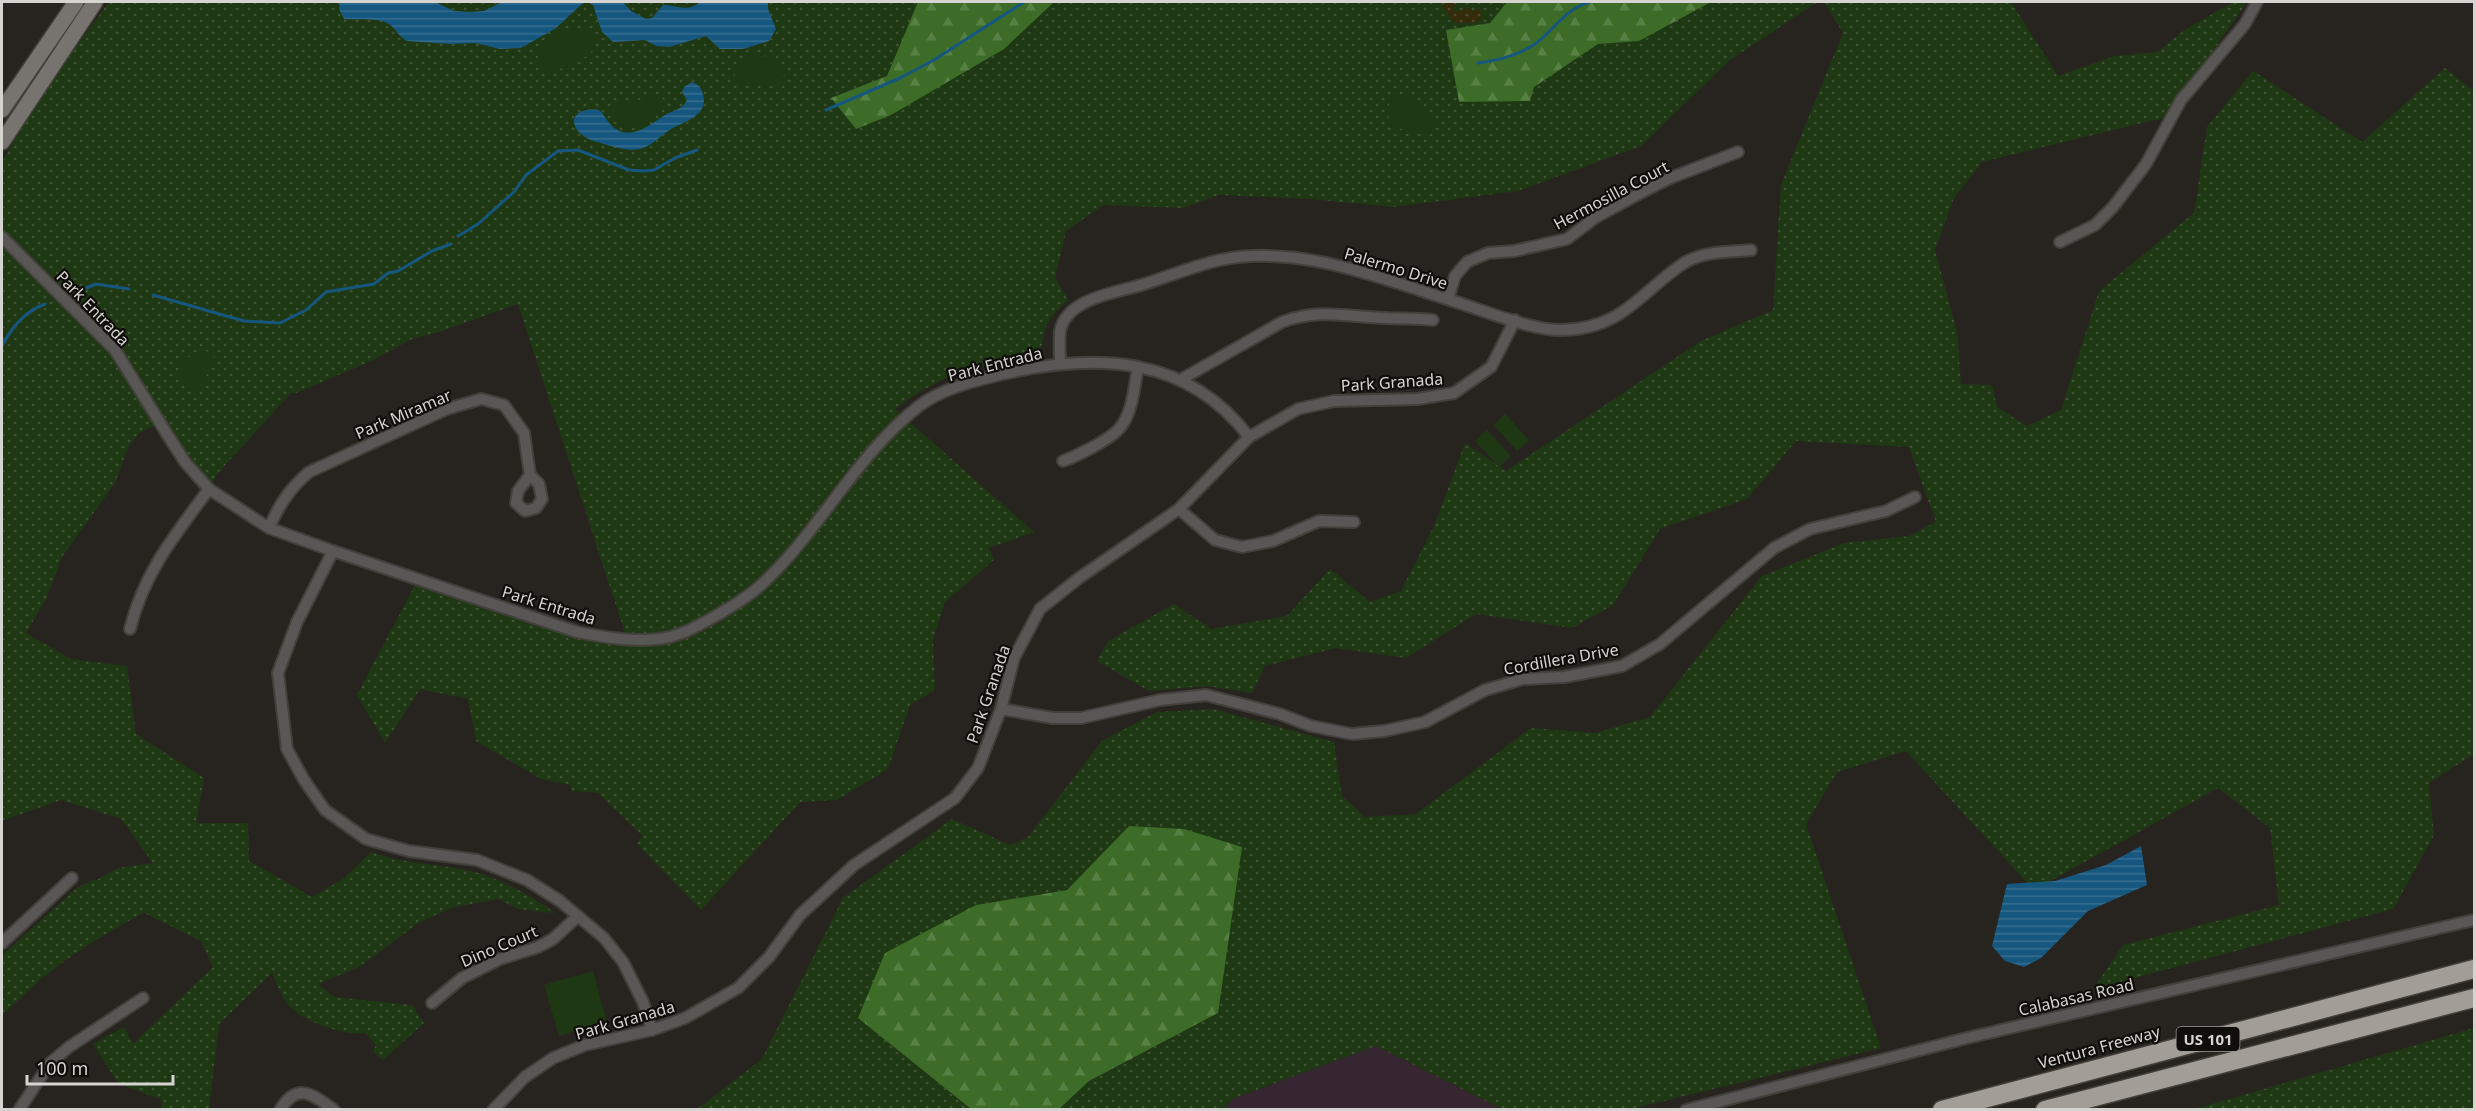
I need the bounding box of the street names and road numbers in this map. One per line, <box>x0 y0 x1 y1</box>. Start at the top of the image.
street label: Hermosilla Court <box>1550 155 1673 235</box>
street label: Palermo Drive <box>1342 242 1450 294</box>
street label: Park Entrada <box>52 266 134 350</box>
street label: Park Entrada <box>945 342 1045 386</box>
street label: Park Granada <box>1340 367 1444 397</box>
street label: Park Miramar <box>352 384 455 444</box>
street label: Park Entrada <box>500 580 598 630</box>
street label: Cordillera Drive <box>1502 638 1620 680</box>
street label: Park Granada <box>961 642 1015 746</box>
street label: Dino Court <box>457 920 541 972</box>
street label: Calabasas Road <box>2016 973 2136 1021</box>
street label: Park Granada <box>573 995 677 1045</box>
street label: Ventura Freeway <box>2036 1020 2163 1074</box>
road number: US 101 <box>2176 1027 2240 1051</box>

